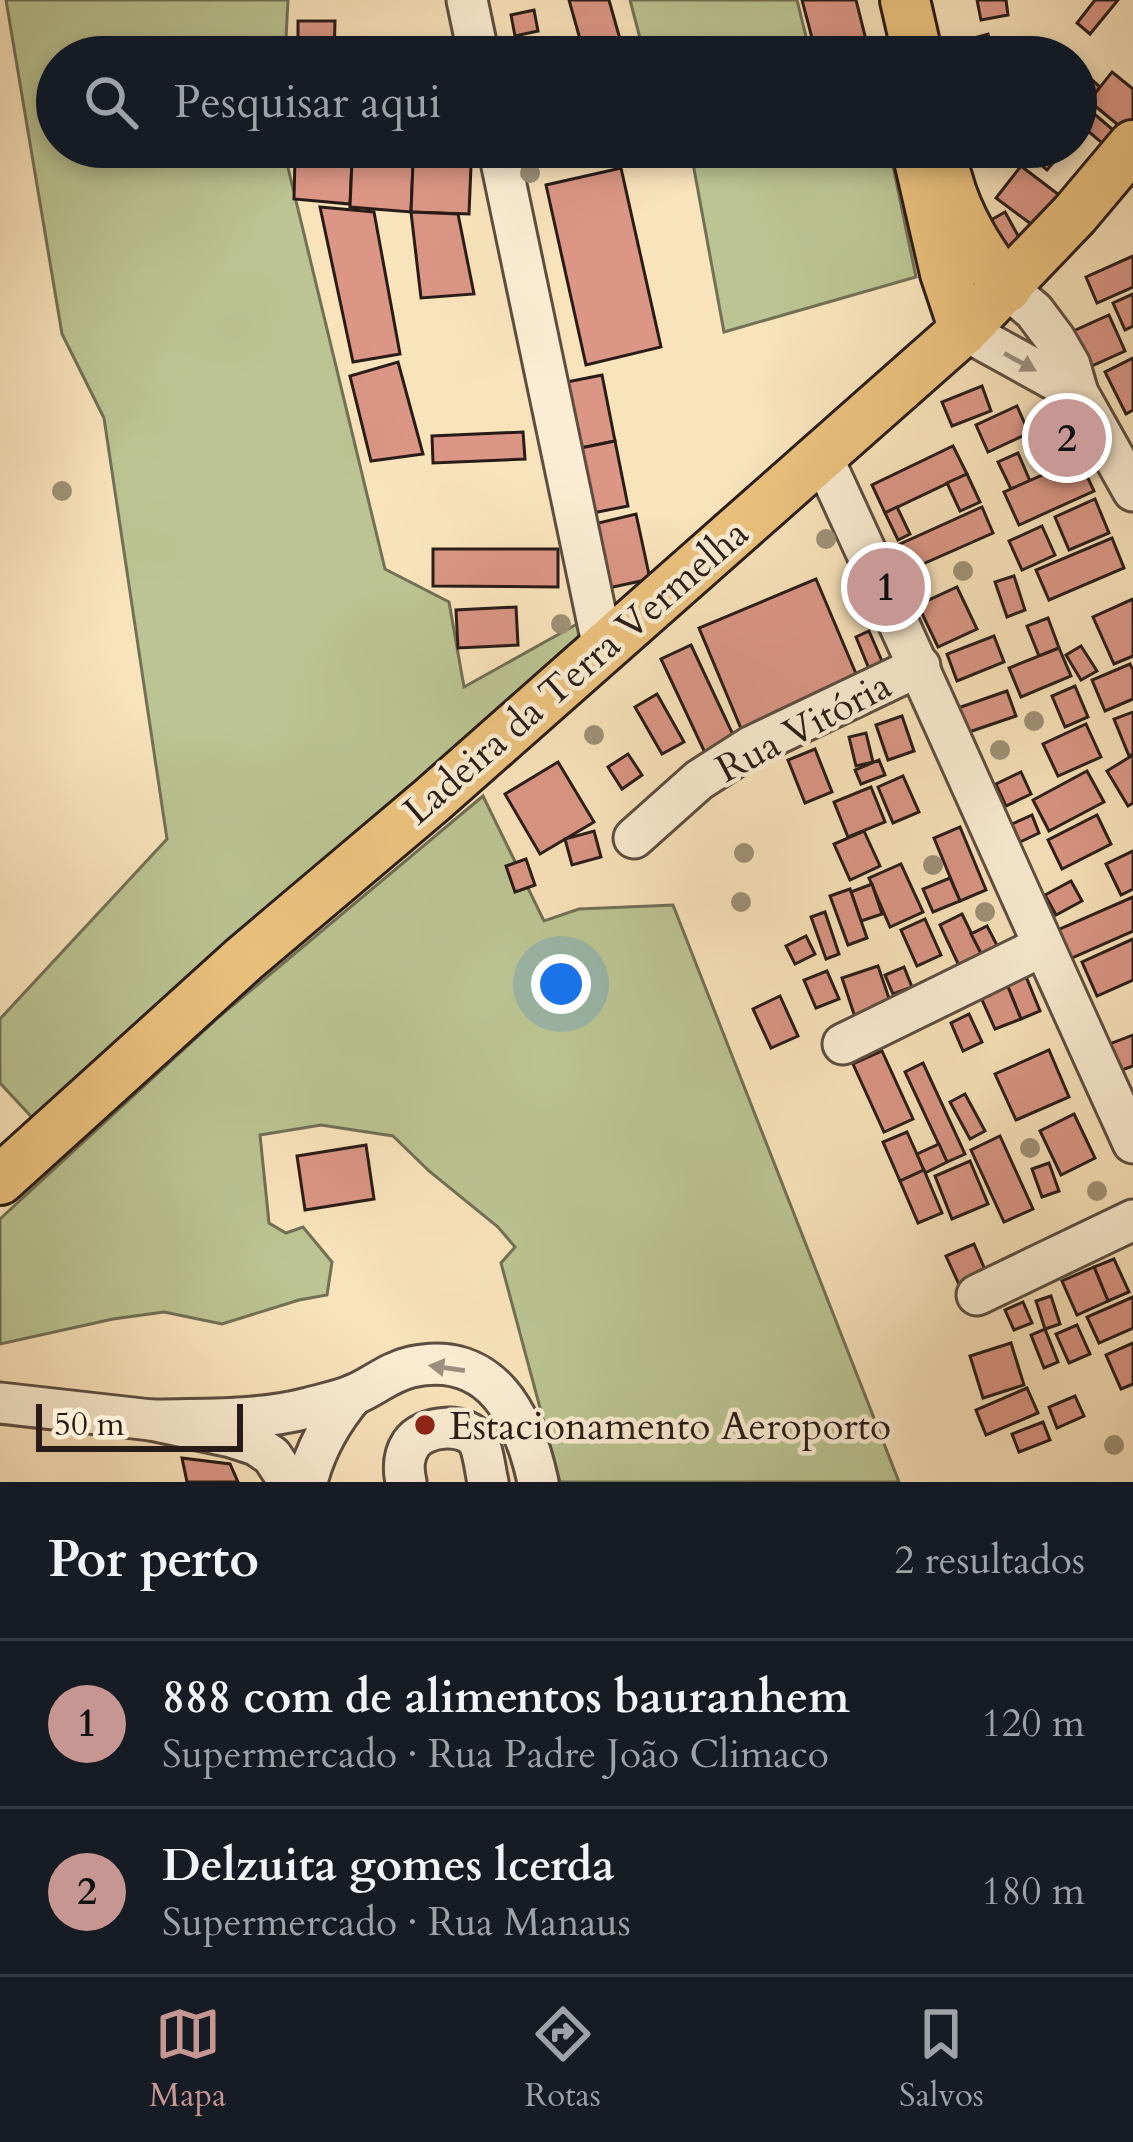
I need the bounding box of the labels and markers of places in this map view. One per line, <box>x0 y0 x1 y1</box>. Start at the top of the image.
pin: 2 <box>1028 393 1106 483</box>
pin: 1 <box>847 542 925 632</box>
place label: Estacionamento Aeroporto <box>449 1400 891 1453</box>
marker: Estacionamento Aeroporto <box>412 1412 438 1438</box>

